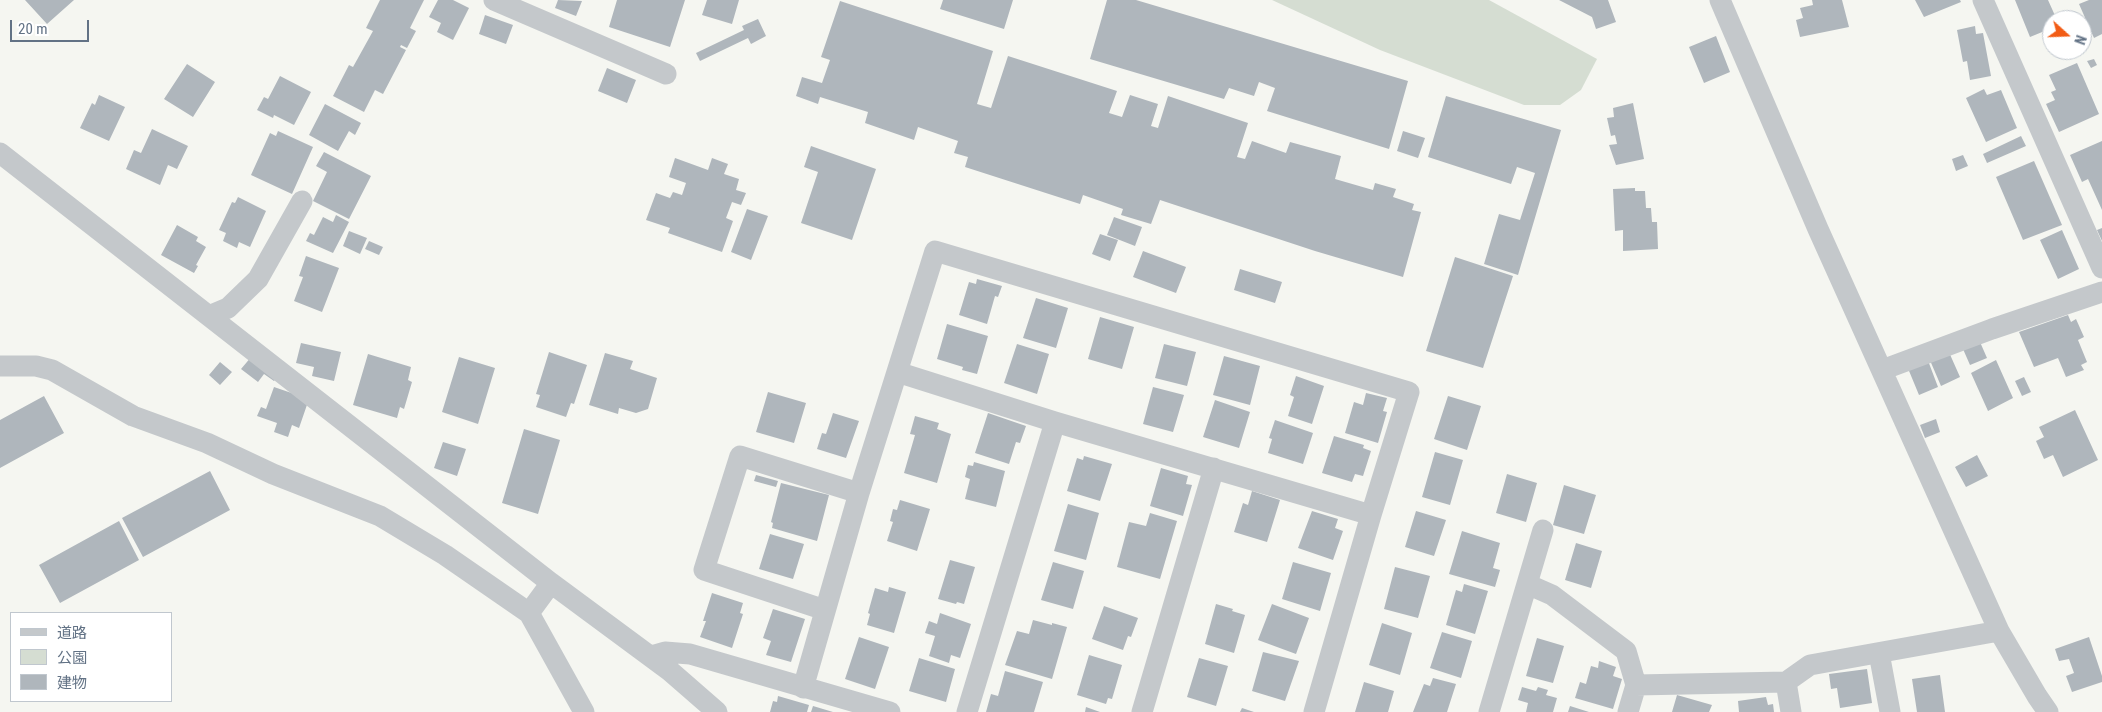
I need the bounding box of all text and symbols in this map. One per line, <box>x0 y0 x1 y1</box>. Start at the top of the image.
scale bar <box>12 10 91 42</box>
north arrow <box>2042 10 2092 60</box>
text: 20 m <box>18 20 48 38</box>
text: N <box>2071 33 2089 47</box>
legend <box>10 612 172 702</box>
text: 道路 <box>57 624 87 642</box>
text: 公園 <box>57 649 87 667</box>
text: 建物 <box>57 674 87 692</box>

